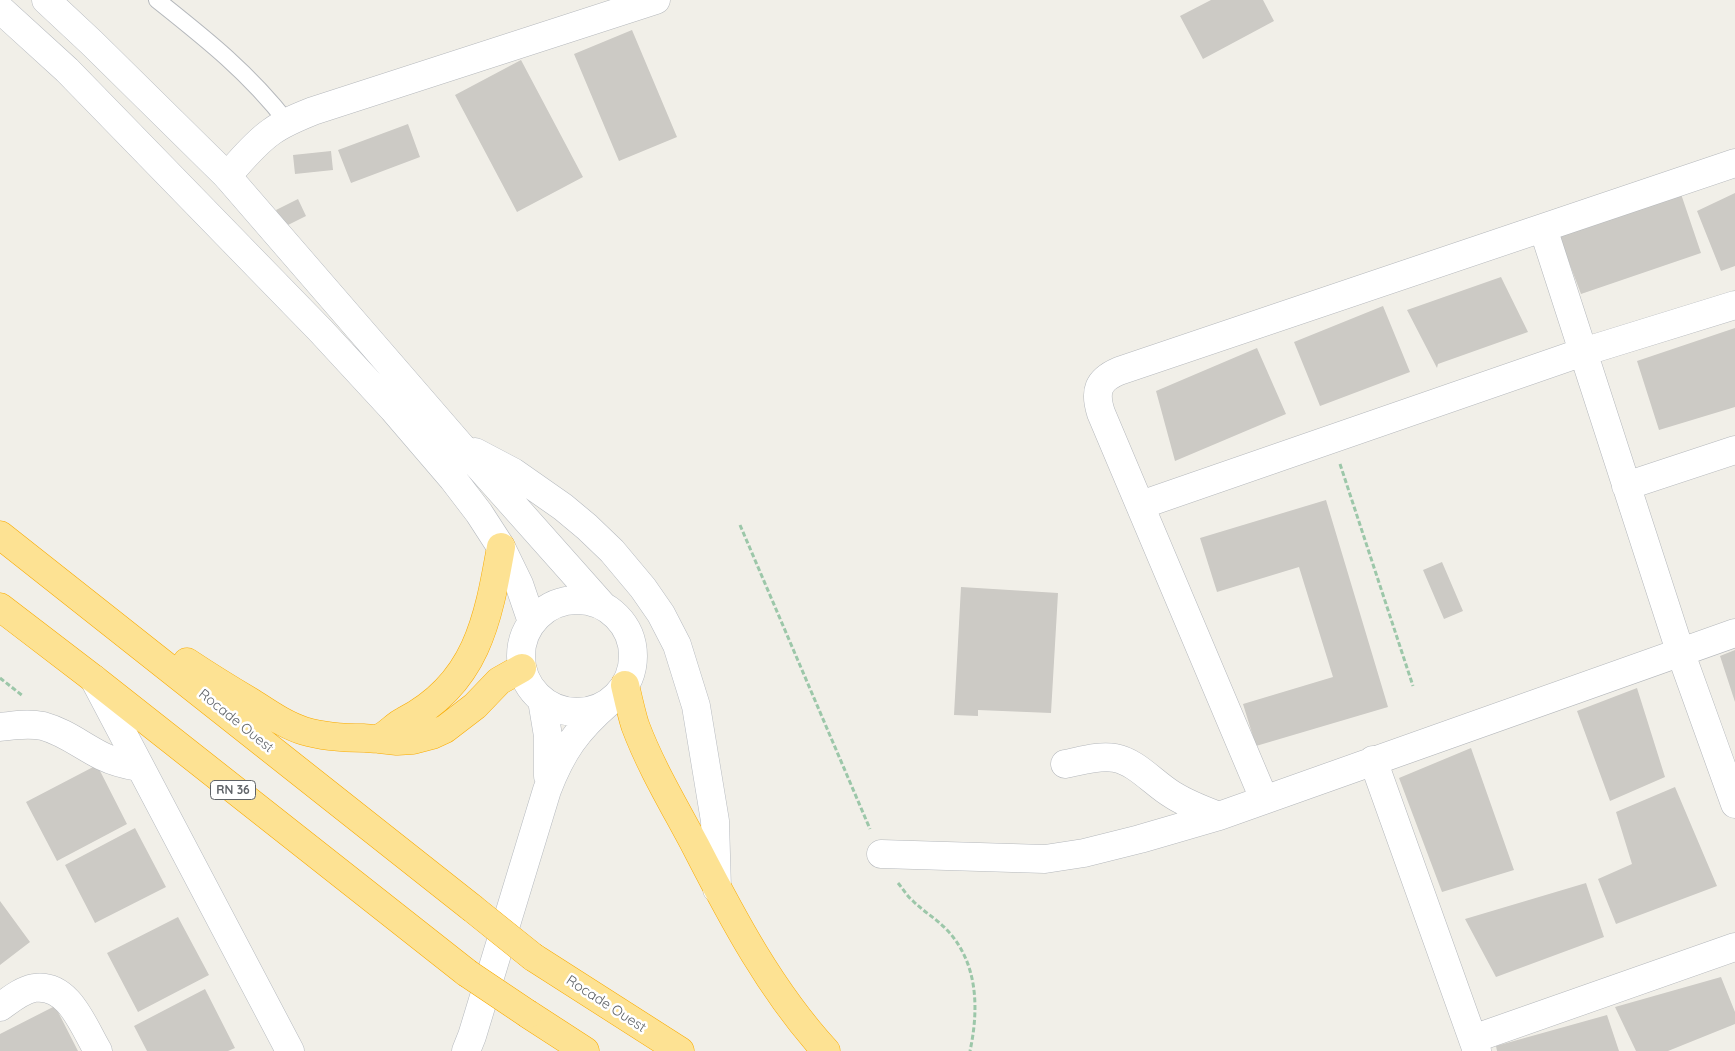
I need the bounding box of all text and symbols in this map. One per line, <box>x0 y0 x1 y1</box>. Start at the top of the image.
street label: Rocade Ouest <box>195 686 277 756</box>
road number: RN 36 <box>210 780 256 800</box>
street label: Rocade Ouest <box>563 972 649 1036</box>

